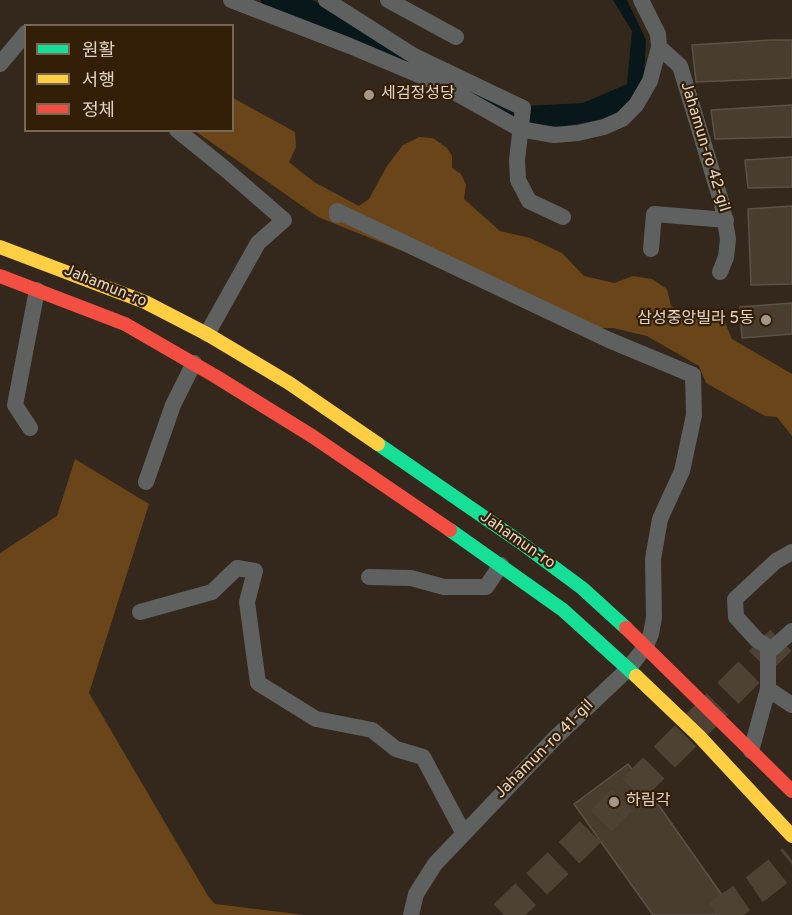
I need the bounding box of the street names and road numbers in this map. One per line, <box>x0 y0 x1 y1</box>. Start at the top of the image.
street label: Jahamun-ro 42-gil <box>675 80 733 214</box>
street label: Jahamun-ro <box>61 262 149 312</box>
street label: Jahamun-ro <box>476 508 558 574</box>
street label: Jahamun-ro 41-gil <box>492 697 598 803</box>

